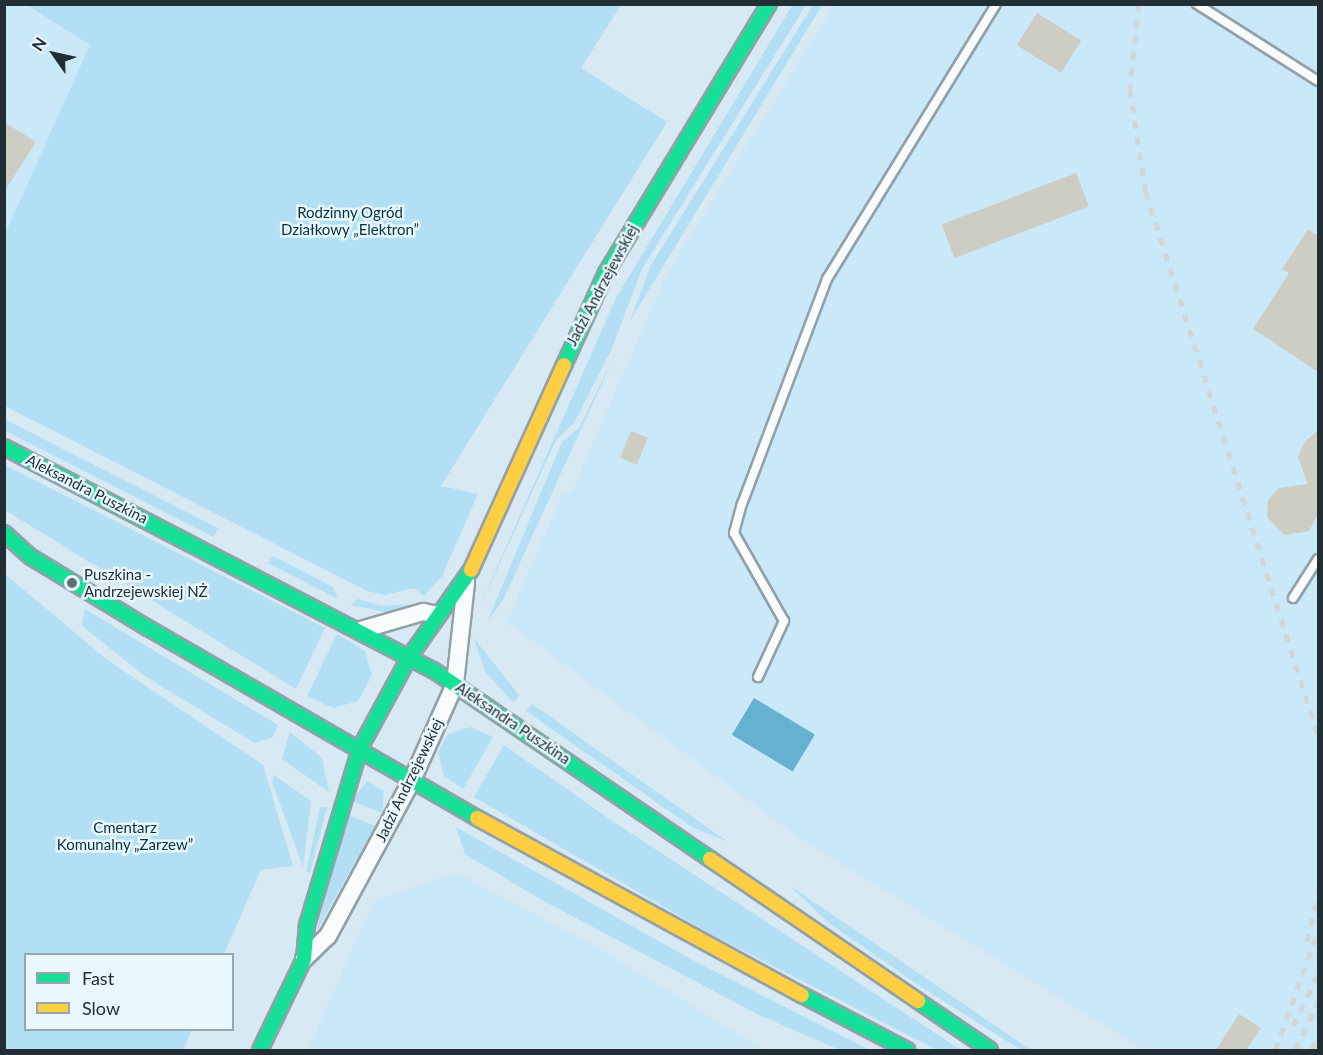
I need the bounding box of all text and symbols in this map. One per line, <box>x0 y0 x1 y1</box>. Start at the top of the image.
north arrow <box>24 24 84 84</box>
text: N <box>27 33 50 54</box>
park label: Rodzinny Ogród Działkowy „Elektron” <box>281 203 419 238</box>
street label: Jadzi Andrzejewskiej <box>562 221 642 349</box>
street label: Aleksandra Puszkina <box>23 451 151 527</box>
place label: Puszkina - Andrzejewskiej NŻ <box>84 565 208 600</box>
marker: Puszkina - Andrzejewskiej NŻ <box>65 576 79 590</box>
street label: Aleksandra Puszkina <box>452 678 574 768</box>
street label: Jadzi Andrzejewskiej <box>371 715 447 845</box>
park label: Cmentarz Komunalny „Zarzew” <box>57 818 193 853</box>
legend <box>24 953 234 1031</box>
text: Fast <box>82 967 114 989</box>
text: Slow <box>82 997 120 1019</box>

